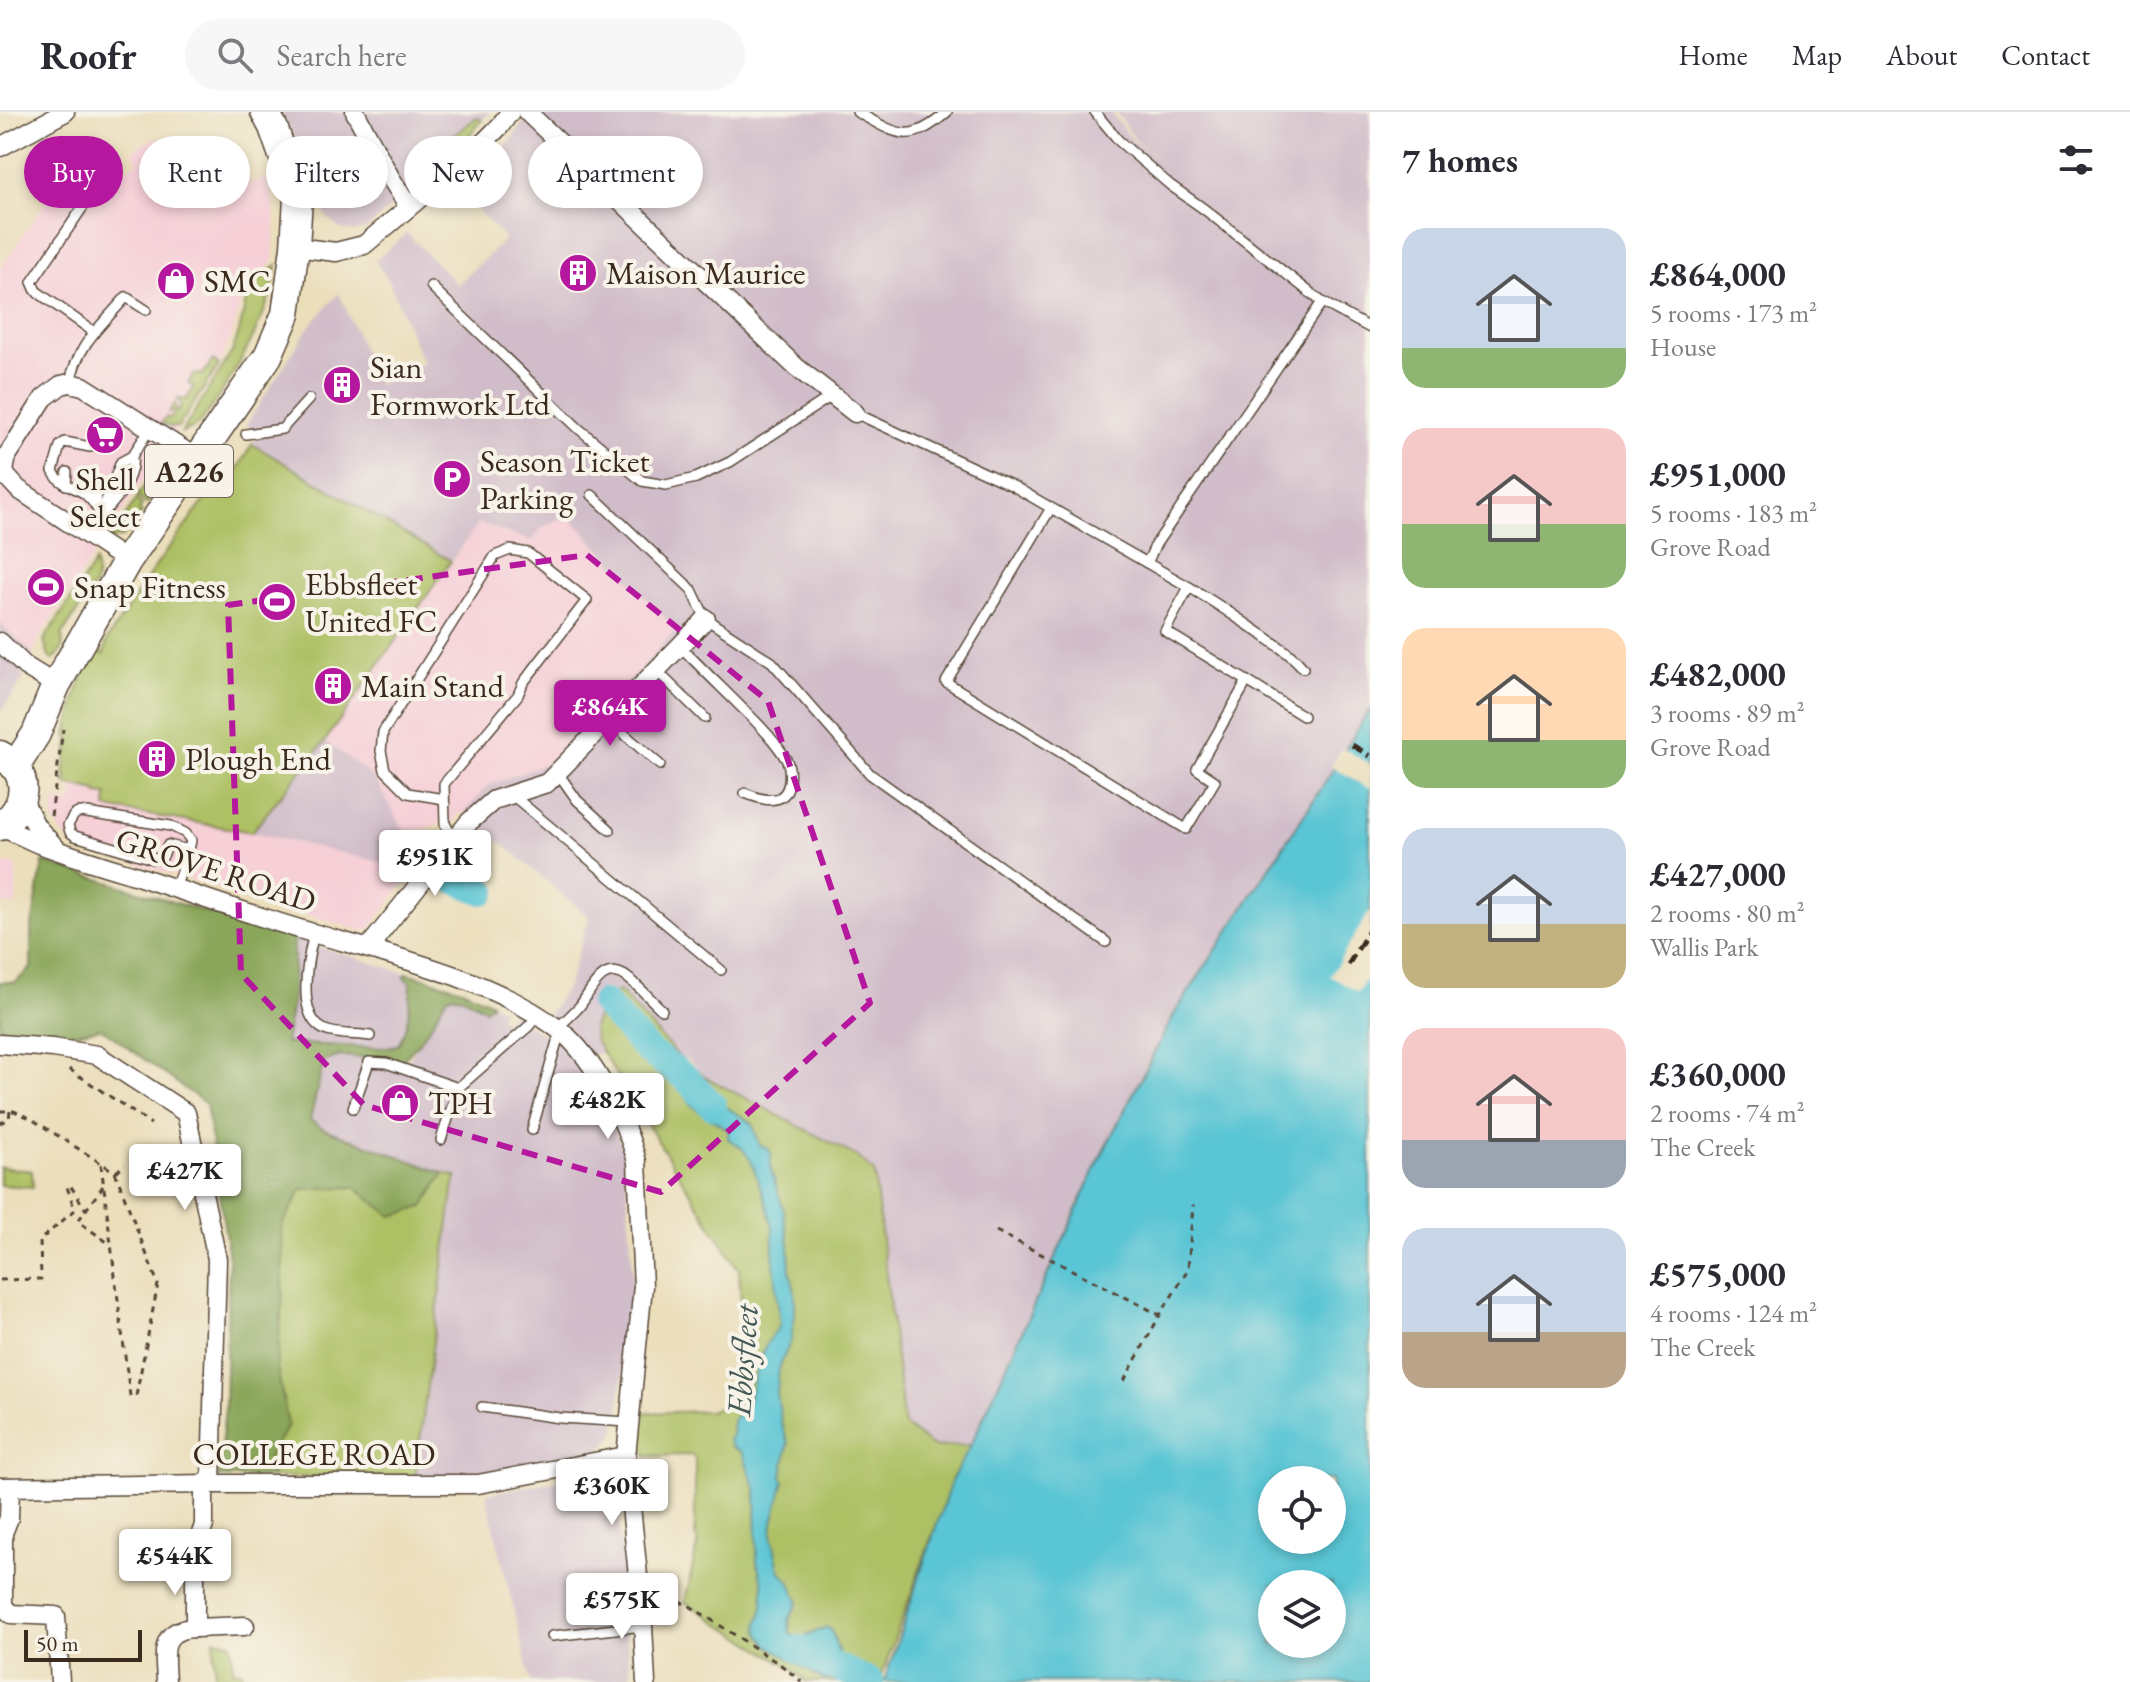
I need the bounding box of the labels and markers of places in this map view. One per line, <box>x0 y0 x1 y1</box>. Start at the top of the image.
building icon: Maison Maurice <box>557 252 599 294</box>
place label: Maison Maurice <box>606 252 806 294</box>
shop icon: SMC <box>155 260 197 302</box>
place label: SMC <box>204 260 270 302</box>
place label: Sian Formwork Ltd <box>370 346 551 425</box>
building icon: Sian Formwork Ltd <box>321 364 363 406</box>
supermarket icon: Shell Select <box>84 414 126 456</box>
place label: Season Ticket Parking <box>480 440 649 519</box>
place label: Shell Select <box>70 458 140 537</box>
parking icon: Season Ticket Parking <box>431 458 473 500</box>
place label: Ebbsfleet United FC <box>305 563 437 642</box>
sports icon: Snap Fitness <box>25 566 67 608</box>
place label: Snap Fitness <box>74 566 226 608</box>
sports icon: Ebbsfleet United FC <box>256 581 298 623</box>
building icon: Main Stand <box>312 665 354 707</box>
place label: Main Stand <box>361 665 505 707</box>
pin: £864K <box>554 680 666 748</box>
building icon: Plough End <box>136 738 178 780</box>
place label: Plough End <box>185 738 332 780</box>
pin: £951K <box>379 830 491 898</box>
pin: £482K <box>552 1073 664 1141</box>
shop icon: TPH <box>379 1082 421 1124</box>
place label: TPH <box>428 1082 493 1124</box>
pin: £427K <box>129 1144 241 1212</box>
pin: £360K <box>556 1459 668 1527</box>
pin: £544K <box>119 1529 231 1597</box>
pin: £575K <box>566 1573 678 1641</box>

